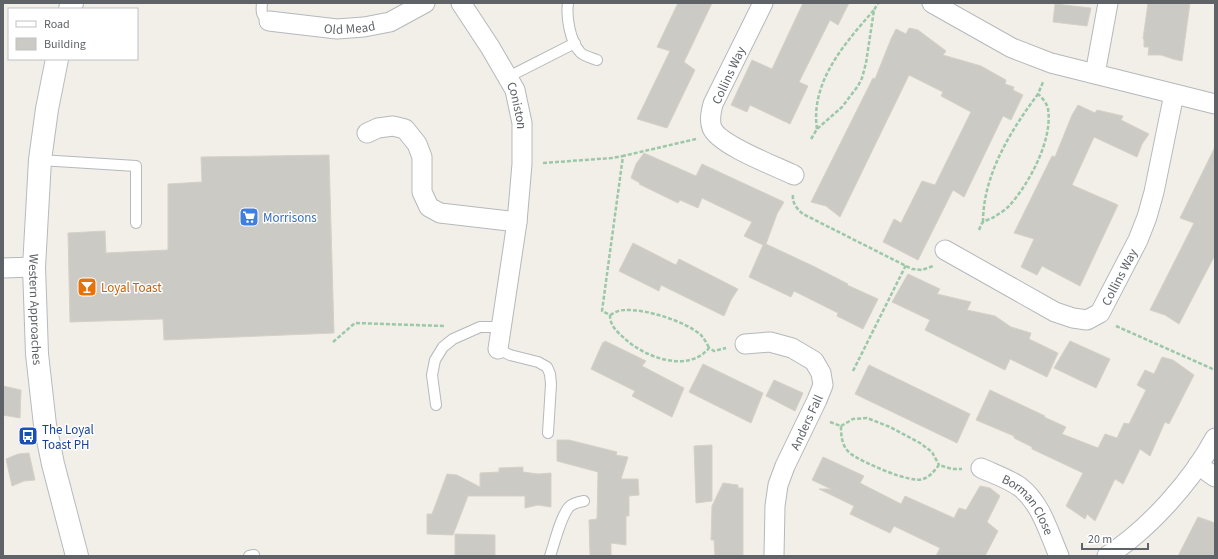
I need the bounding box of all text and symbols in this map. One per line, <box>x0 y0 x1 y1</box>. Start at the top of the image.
legend <box>8 8 138 60</box>
text: Road <box>44 16 70 33</box>
street label: Old Mead <box>323 17 377 39</box>
text: Building <box>44 36 86 53</box>
street label: Collins Way <box>708 43 750 107</box>
street label: Coniston <box>502 79 530 129</box>
supermarket icon: Morrisons <box>238 206 260 228</box>
place label: Morrisons <box>263 209 317 227</box>
street label: Collins Way <box>1097 245 1142 309</box>
street label: Western Approaches <box>24 253 46 366</box>
bar icon: Loyal Toast <box>76 276 98 298</box>
place label: Loyal Toast <box>101 279 162 297</box>
street label: Anders Fall <box>786 392 828 453</box>
place label: The Loyal Toast PH <box>42 421 94 454</box>
bus stop icon: The Loyal Toast PH <box>17 425 39 447</box>
street label: Borman Close <box>999 470 1058 538</box>
scale bar <box>1082 525 1148 551</box>
text: 20 m <box>1088 531 1112 548</box>

